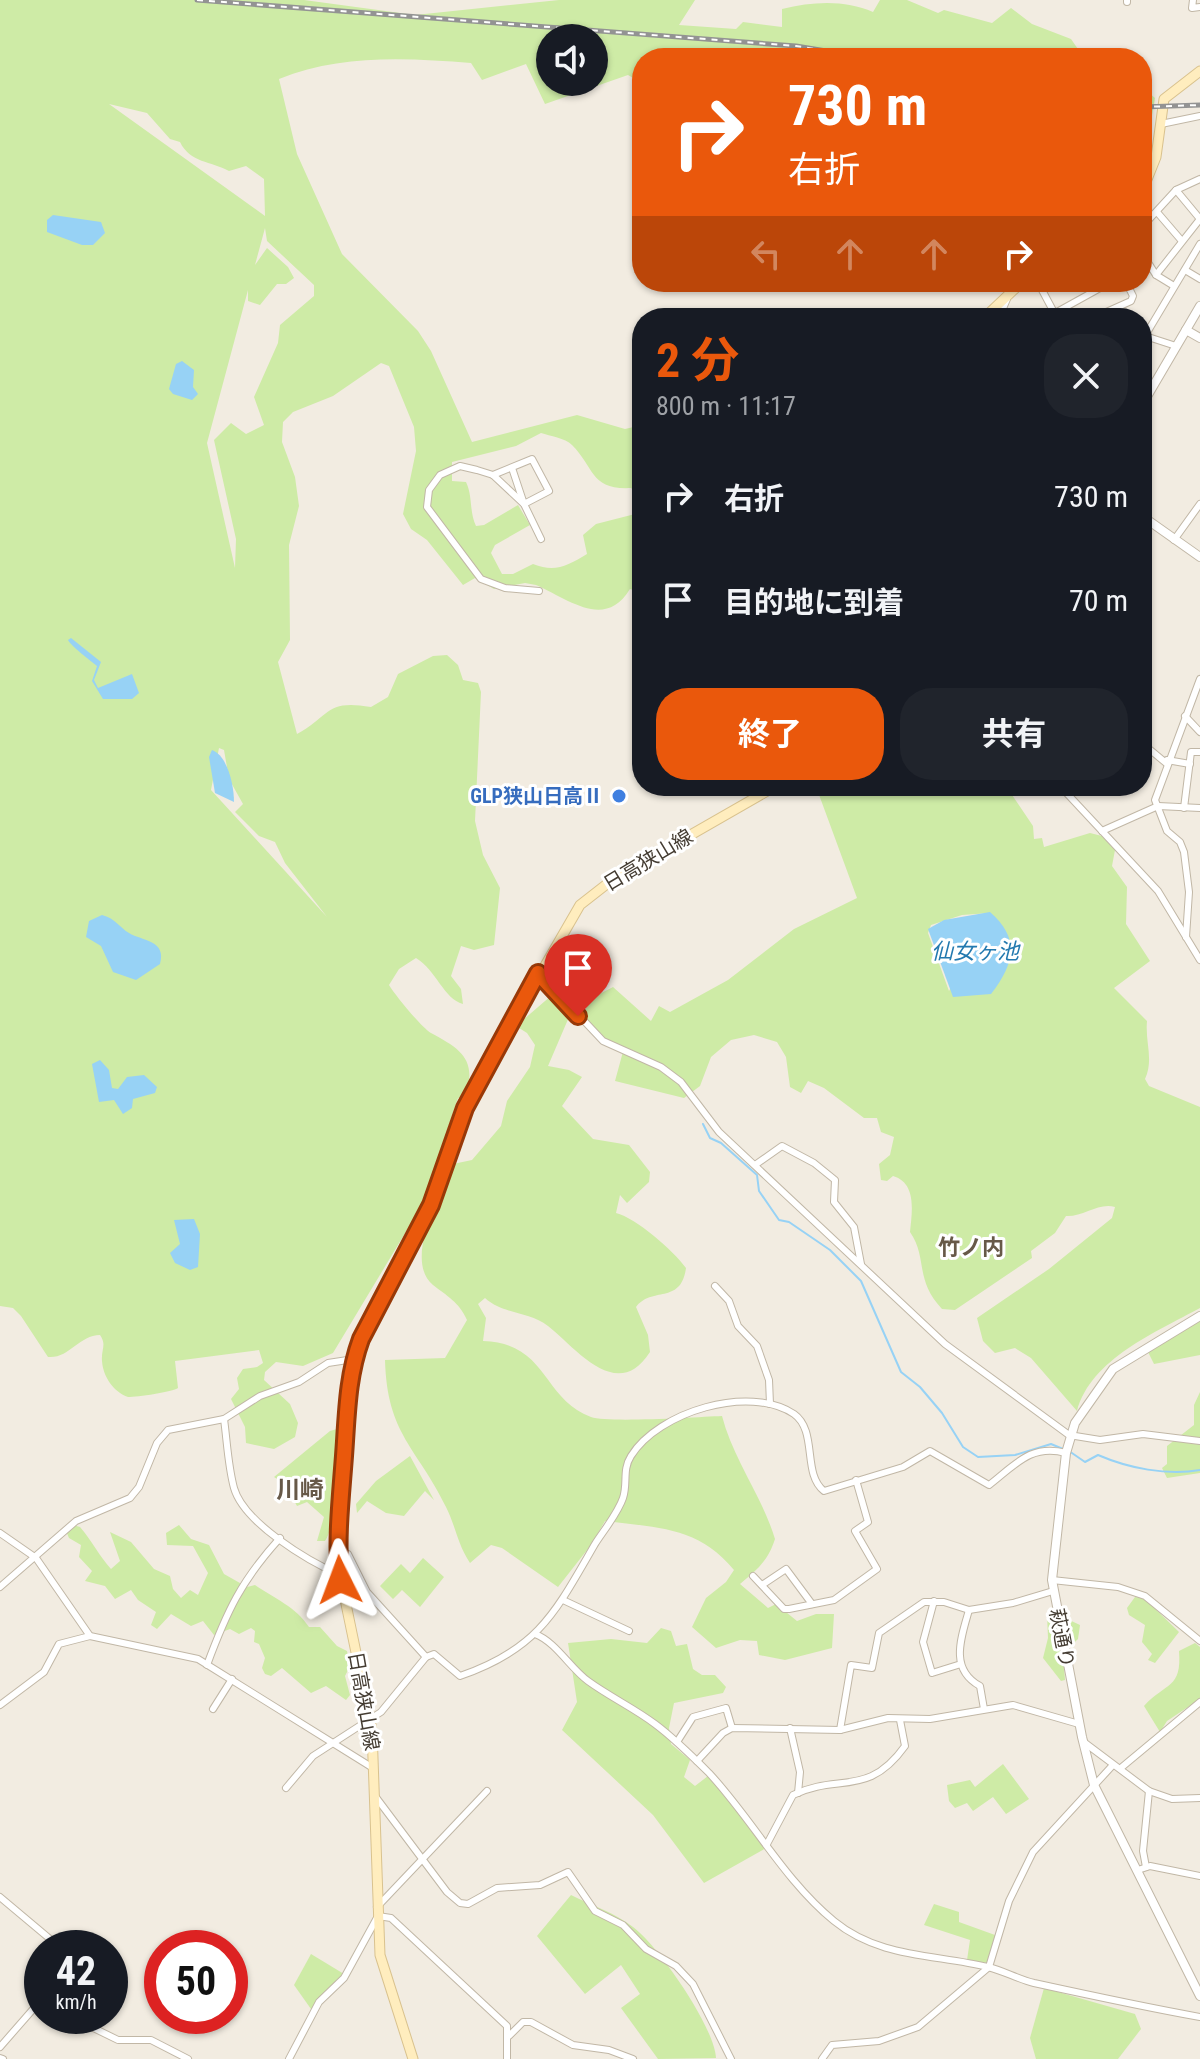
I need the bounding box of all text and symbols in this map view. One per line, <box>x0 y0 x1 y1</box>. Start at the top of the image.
map controls <box>536 24 608 96</box>
button: sound <box>536 24 608 96</box>
text: 730 m <box>788 73 927 139</box>
icon: right <box>656 80 760 184</box>
text: 右折 <box>788 149 860 191</box>
icon: left <box>744 232 788 276</box>
icon: ahead <box>828 232 872 276</box>
icon: ahead <box>912 232 956 276</box>
icon: right <box>996 232 1040 276</box>
text: 2 分 <box>656 332 739 389</box>
button: close <box>1044 334 1128 418</box>
text: 800 m · 11:17 <box>656 391 796 421</box>
icon: right <box>656 474 700 518</box>
text: 730 m <box>1054 479 1128 514</box>
text: 右折 <box>724 481 784 516</box>
icon: arrive <box>656 578 700 622</box>
text: 70 m <box>1069 583 1128 618</box>
text: 目的地に到着 <box>724 585 904 620</box>
button: 終了 <box>656 688 884 780</box>
button: 共有 <box>900 688 1128 780</box>
place label: GLP狭山日高Ⅱ <box>470 784 603 808</box>
marker: GLP狭山日高Ⅱ <box>610 787 628 805</box>
street label: 日高狭山線 <box>599 824 697 896</box>
pin <box>544 934 612 1016</box>
water label: 仙女ヶ池 <box>931 939 1021 964</box>
icon: arrive <box>556 946 600 990</box>
district label: 竹ノ内 <box>938 1235 1004 1260</box>
district label: 川崎 <box>276 1476 324 1504</box>
position arrow <box>298 1538 382 1622</box>
street label: 萩通り <box>1044 1606 1080 1670</box>
street label: 日高狭山線 <box>343 1650 385 1752</box>
speed limit sign: 50 <box>144 1930 248 2034</box>
text: 42 <box>56 1948 96 1995</box>
text: km/h <box>55 1990 97 2014</box>

